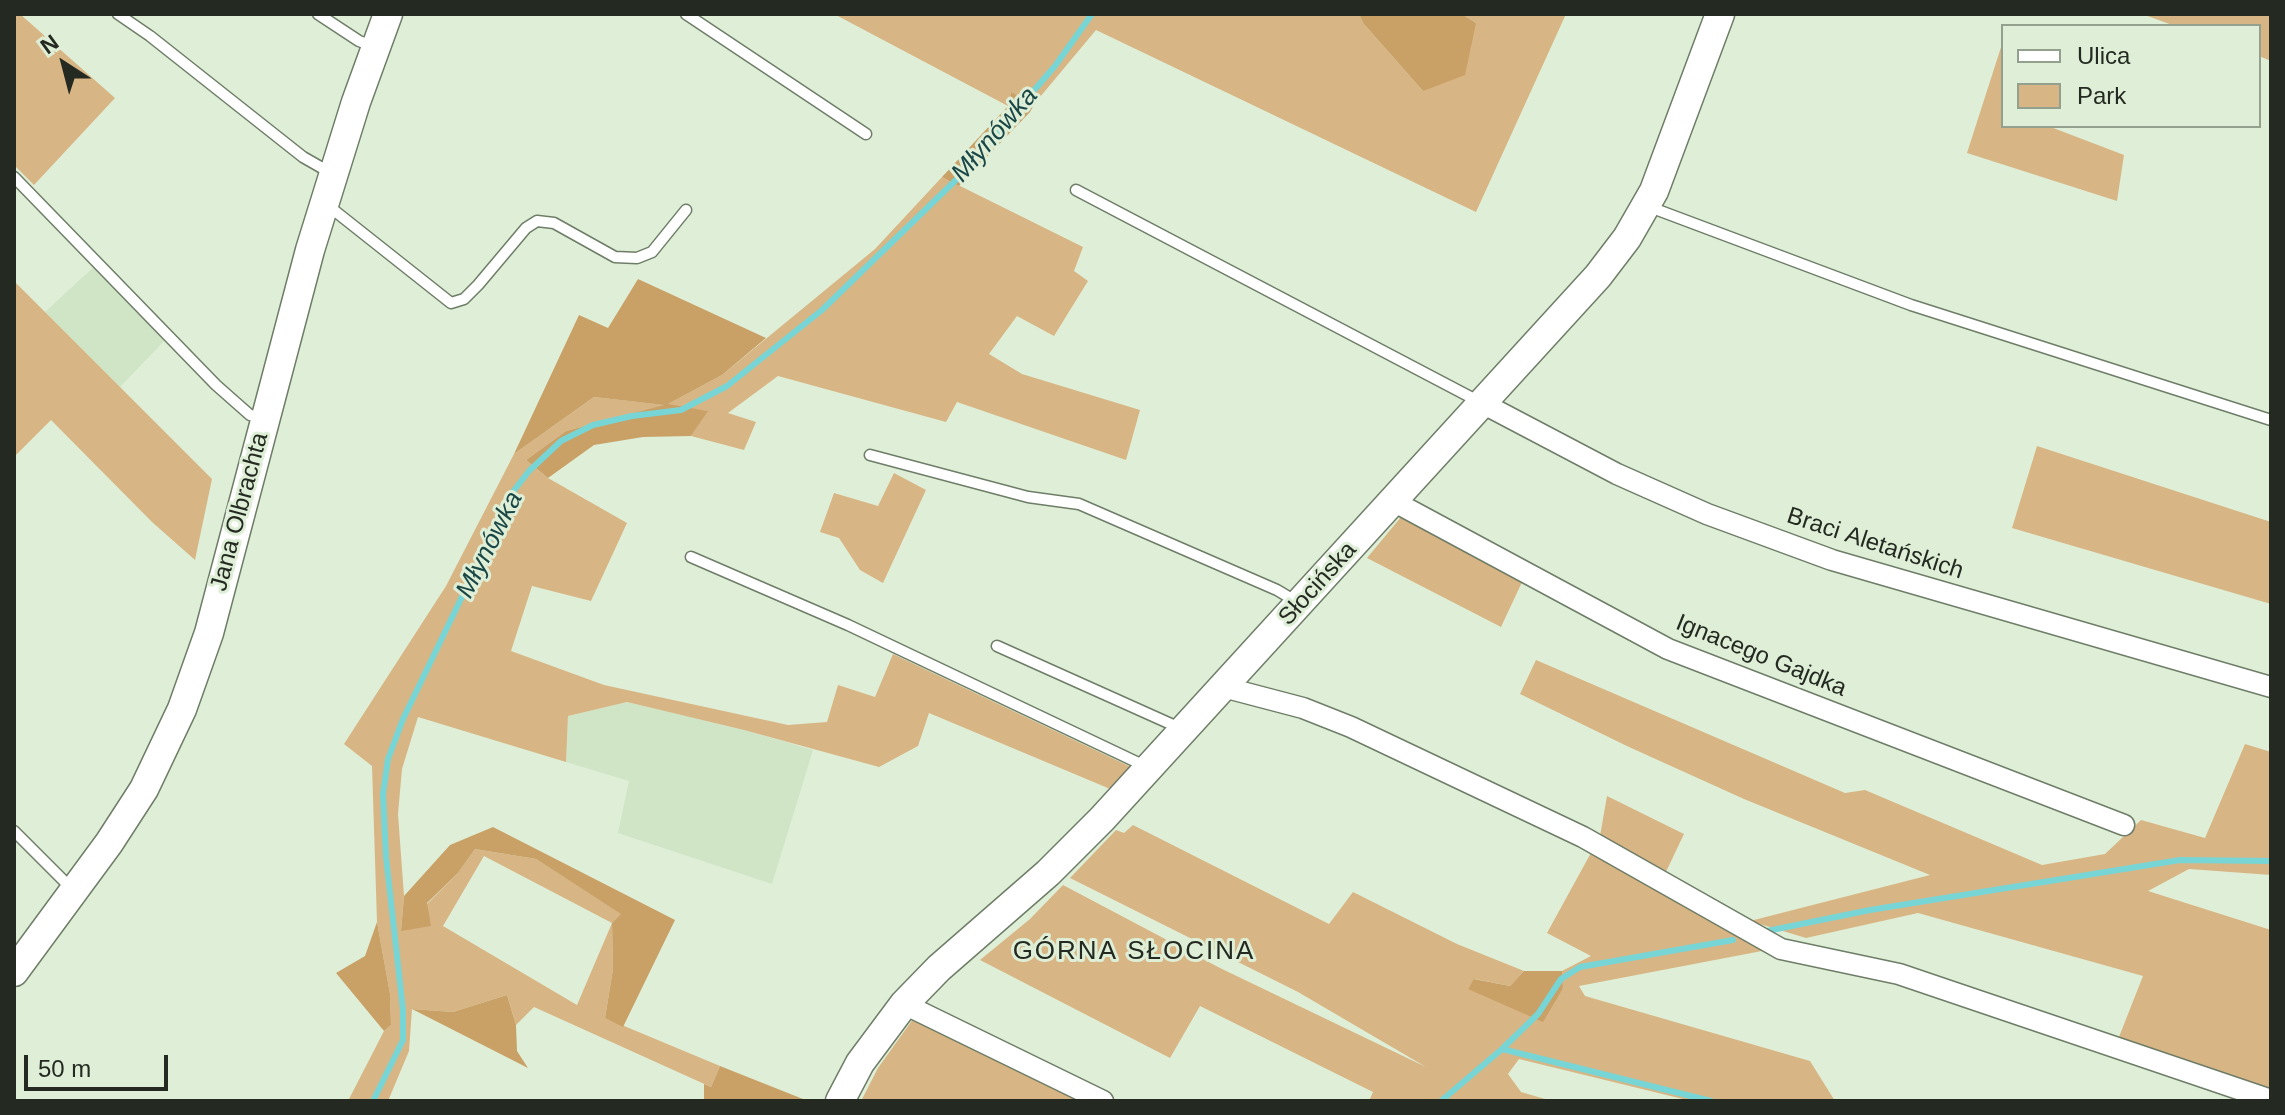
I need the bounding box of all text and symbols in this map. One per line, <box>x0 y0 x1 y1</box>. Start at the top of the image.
north arrow <box>24 24 104 104</box>
legend <box>2001 24 2261 128</box>
text: N <box>36 29 63 59</box>
text: Ulica <box>2077 42 2130 69</box>
water label: Młynówka <box>945 81 1045 189</box>
text: Park <box>2077 82 2126 109</box>
street label: Jana Olbrachta <box>205 430 275 594</box>
water label: Młynówka <box>450 486 530 604</box>
street label: Braci Aletańskich <box>1783 502 1967 586</box>
street label: Słocińska <box>1273 536 1363 632</box>
street label: Ignacego Gajdka <box>1671 609 1851 703</box>
district label: GÓRNA SŁOCINA <box>1013 936 1255 968</box>
scale bar <box>28 1039 172 1089</box>
text: 50 m <box>38 1055 91 1082</box>

